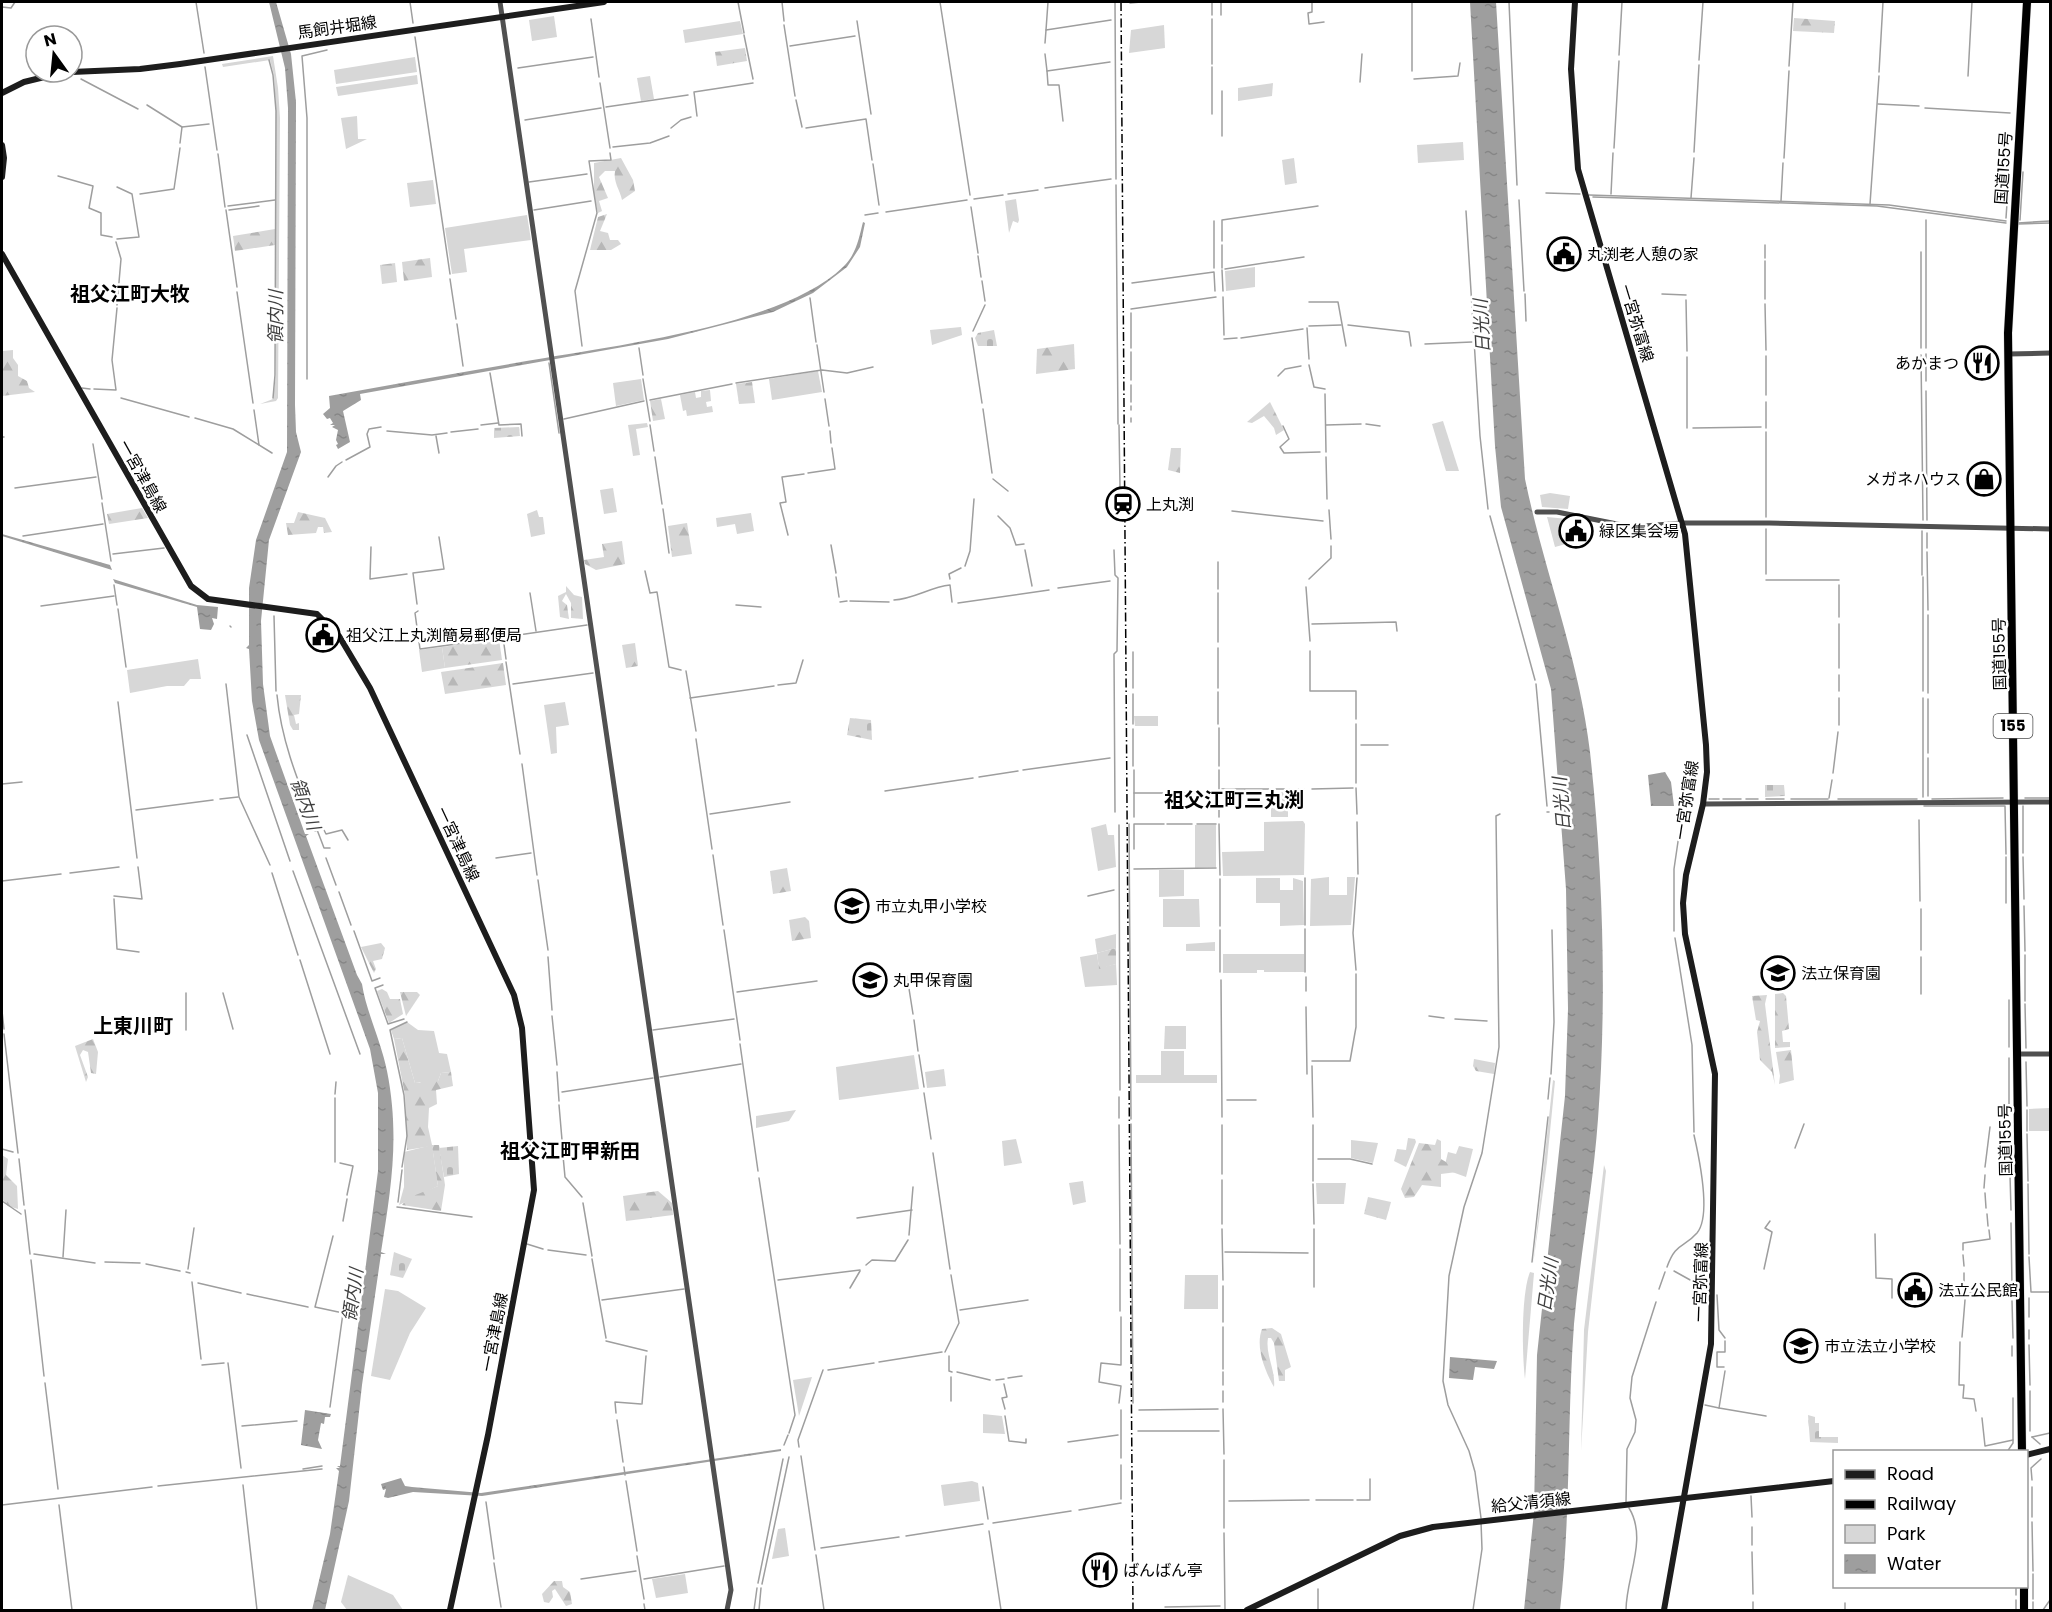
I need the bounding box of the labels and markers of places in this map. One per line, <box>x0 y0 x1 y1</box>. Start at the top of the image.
public building icon: 丸渕老人憩の家 <box>1546 236 1582 272</box>
place label: 丸渕老人憩の家 <box>1587 243 1699 266</box>
restaurant icon: あかまつ <box>1964 345 2000 381</box>
place label: あかまつ <box>1895 352 1959 375</box>
shop icon: メガネハウス <box>1966 461 2002 497</box>
place label: メガネハウス <box>1865 468 1961 491</box>
station icon: 上丸渕 <box>1105 486 1141 522</box>
place label: 上丸渕 <box>1146 493 1194 516</box>
public building icon: 緑区集会場 <box>1558 513 1594 549</box>
place label: 緑区集会場 <box>1599 520 1679 543</box>
public building icon: 祖父江上丸渕簡易郵便局 <box>305 617 341 653</box>
place label: 祖父江上丸渕簡易郵便局 <box>346 624 522 647</box>
school or university icon: 市立丸甲小学校 <box>834 888 870 924</box>
place label: 市立丸甲小学校 <box>875 895 987 918</box>
school or university icon: 法立保育園 <box>1760 955 1796 991</box>
school or university icon: 丸甲保育園 <box>852 962 888 998</box>
place label: 法立保育園 <box>1801 962 1881 985</box>
place label: 丸甲保育園 <box>893 969 973 992</box>
public building icon: 法立公民館 <box>1897 1272 1933 1308</box>
place label: 法立公民館 <box>1938 1279 2018 1302</box>
school or university icon: 市立法立小学校 <box>1783 1328 1819 1364</box>
place label: 市立法立小学校 <box>1824 1335 1936 1358</box>
restaurant icon: ばんばん亭 <box>1082 1552 1118 1588</box>
place label: ばんばん亭 <box>1123 1559 1203 1582</box>

